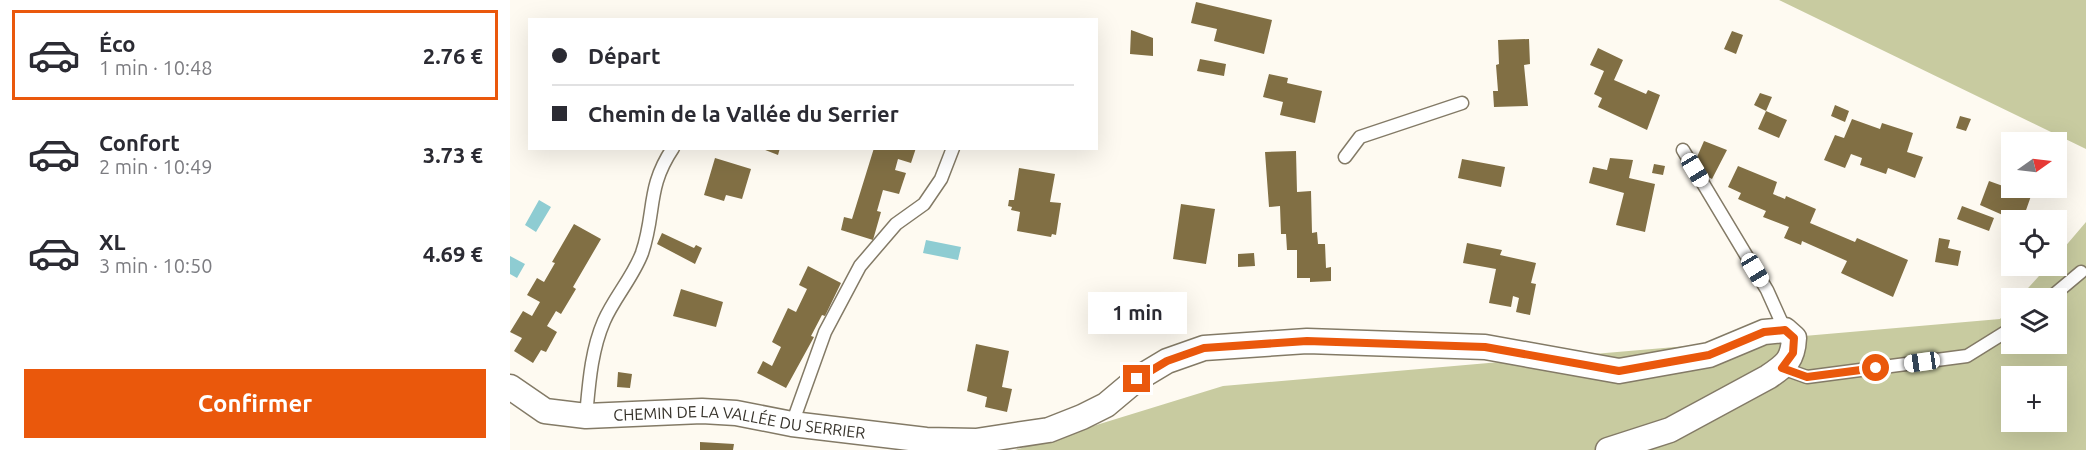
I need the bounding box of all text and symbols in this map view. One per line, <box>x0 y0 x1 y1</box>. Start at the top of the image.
icon: car <box>27 28 81 82</box>
text: Éco <box>99 31 136 56</box>
text: 2.76 € <box>423 43 483 68</box>
text: Départ <box>588 43 660 68</box>
text: 1 min · 10:48 <box>99 56 213 79</box>
text: Chemin de la Vallée du Serrier <box>588 101 899 126</box>
icon: car <box>27 127 81 181</box>
text: Confort <box>99 130 180 155</box>
north arrow <box>2001 132 2067 198</box>
map controls <box>2001 132 2067 432</box>
text: 3.73 € <box>423 142 483 167</box>
car <box>1678 150 1712 190</box>
text: 2 min · 10:49 <box>99 155 213 178</box>
button: locate <box>2001 210 2067 276</box>
icon: car <box>27 226 81 280</box>
text: XL <box>99 229 126 254</box>
text: 4.69 € <box>423 241 483 266</box>
car <box>1738 250 1772 290</box>
text: 3 min · 10:50 <box>99 254 213 277</box>
button: layers <box>2001 288 2067 354</box>
callout: 1 min <box>1088 292 1186 334</box>
text: 1 min <box>1112 301 1163 324</box>
car <box>1903 351 1941 373</box>
route start <box>1862 354 1889 381</box>
route end <box>1123 365 1150 392</box>
button: + <box>2001 366 2067 432</box>
button: Confirmer <box>24 369 486 438</box>
street label: CHEMIN DE LA VALLÉE DU SERRIER <box>613 402 866 442</box>

